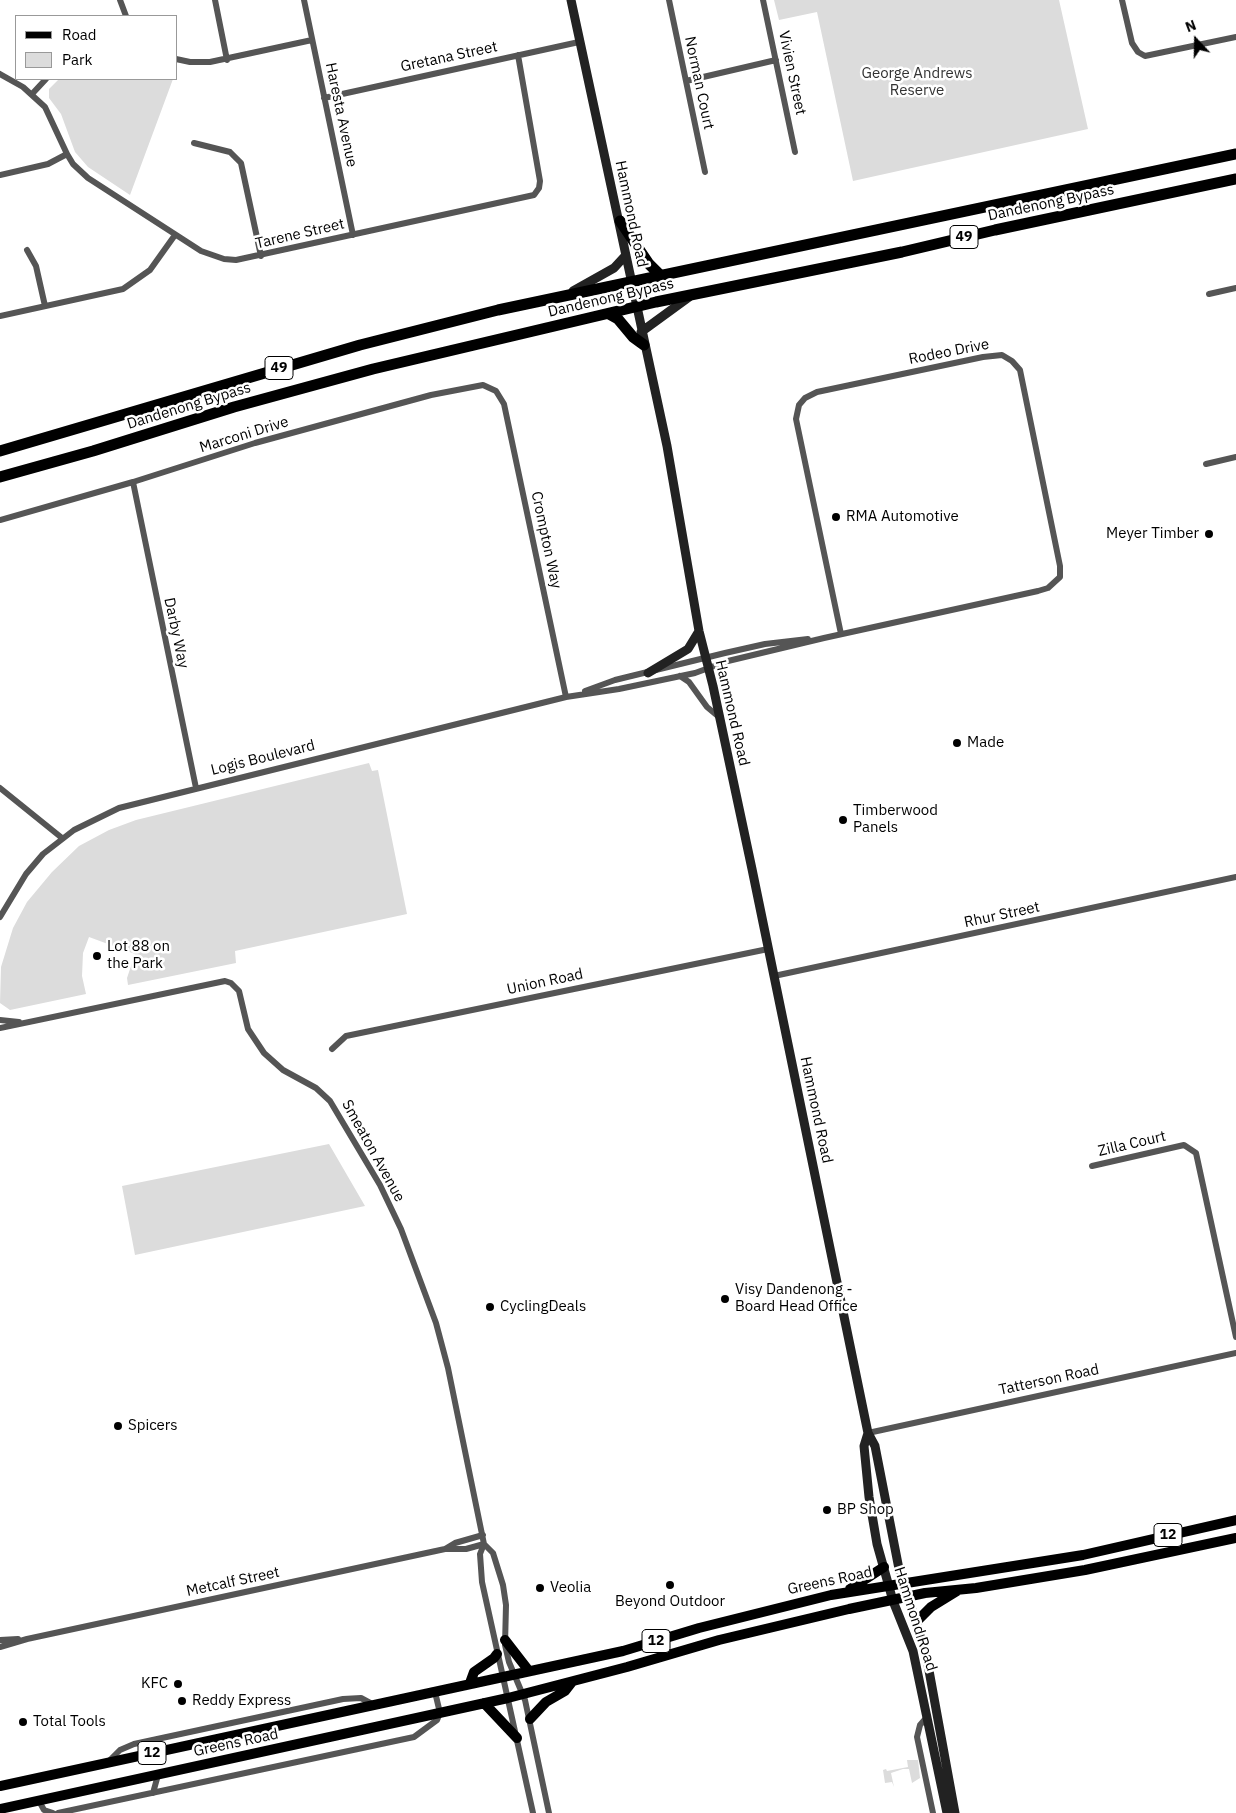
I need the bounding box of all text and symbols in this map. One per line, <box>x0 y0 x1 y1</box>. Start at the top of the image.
legend <box>15 15 178 80</box>
north arrow <box>1171 15 1221 65</box>
text: N <box>1183 16 1199 36</box>
text: Road <box>62 25 97 44</box>
street label: Vivien Street <box>774 29 810 117</box>
street label: Norman Court <box>680 35 718 131</box>
street label: Gretana Street <box>399 38 499 76</box>
text: Park <box>62 50 92 69</box>
street label: Haresta Avenue <box>321 61 361 169</box>
park label: George Andrews Reserve <box>861 65 973 100</box>
street label: Hammond Road <box>611 159 651 269</box>
street label: Dandenong Bypass <box>986 181 1116 225</box>
street label: Tarene Street <box>254 215 346 253</box>
road number: 49 <box>950 226 978 248</box>
street label: Dandenong Bypass <box>546 275 676 321</box>
street label: Rodeo Drive <box>907 335 991 369</box>
road number: 49 <box>265 356 293 379</box>
street label: Dandenong Bypass <box>125 379 253 433</box>
street label: Marconi Drive <box>197 413 291 457</box>
street label: Crompton Way <box>527 490 565 590</box>
place label: RMA Automotive <box>846 508 959 526</box>
marker: RMA Automotive <box>830 511 842 523</box>
place label: Meyer Timber <box>1106 525 1199 543</box>
marker: Meyer Timber <box>1203 528 1215 540</box>
street label: Darby Way <box>160 596 192 670</box>
street label: Hammond Road <box>711 658 753 768</box>
place label: Made <box>967 734 1004 752</box>
street label: Logis Boulevard <box>209 736 317 780</box>
marker: Made <box>951 737 963 749</box>
place label: Timberwood Panels <box>853 802 938 837</box>
marker: Timberwood Panels <box>837 814 849 826</box>
street label: Rhur Street <box>963 898 1041 932</box>
place label: Lot 88 on the Park <box>107 938 170 973</box>
marker: Lot 88 on the Park <box>91 950 103 962</box>
street label: Union Road <box>505 965 585 999</box>
street label: Hammond Road <box>796 1055 836 1165</box>
street label: Smeaton Avenue <box>338 1097 408 1205</box>
street label: Zilla Court <box>1096 1127 1168 1161</box>
place label: Visy Dandenong - Board Head Office <box>735 1281 858 1316</box>
marker: Visy Dandenong - Board Head Office <box>719 1293 731 1305</box>
place label: CyclingDeals <box>500 1298 586 1316</box>
marker: CyclingDeals <box>484 1301 496 1313</box>
street label: Tatterson Road <box>997 1361 1101 1399</box>
place label: Spicers <box>128 1417 178 1435</box>
marker: Spicers <box>112 1420 124 1432</box>
place label: BP Shop <box>837 1501 894 1519</box>
marker: BP Shop <box>821 1504 833 1516</box>
road number: 12 <box>1154 1524 1182 1546</box>
street label: Metcalf Street <box>185 1563 281 1601</box>
street label: Greens Road <box>786 1563 874 1599</box>
street label: Hammond Road <box>890 1565 940 1673</box>
place label: Veolia <box>550 1579 591 1597</box>
marker: Beyond Outdoor <box>664 1579 676 1591</box>
marker: Veolia <box>534 1582 546 1594</box>
place label: Beyond Outdoor <box>615 1593 725 1611</box>
road number: 12 <box>642 1630 670 1652</box>
place label: KFC <box>141 1675 168 1693</box>
marker: KFC <box>172 1678 184 1690</box>
place label: Reddy Express <box>192 1692 291 1710</box>
marker: Reddy Express <box>176 1695 188 1707</box>
place label: Total Tools <box>33 1713 106 1731</box>
marker: Total Tools <box>17 1716 29 1728</box>
street label: Greens Road <box>192 1725 280 1761</box>
road number: 12 <box>138 1742 166 1765</box>

